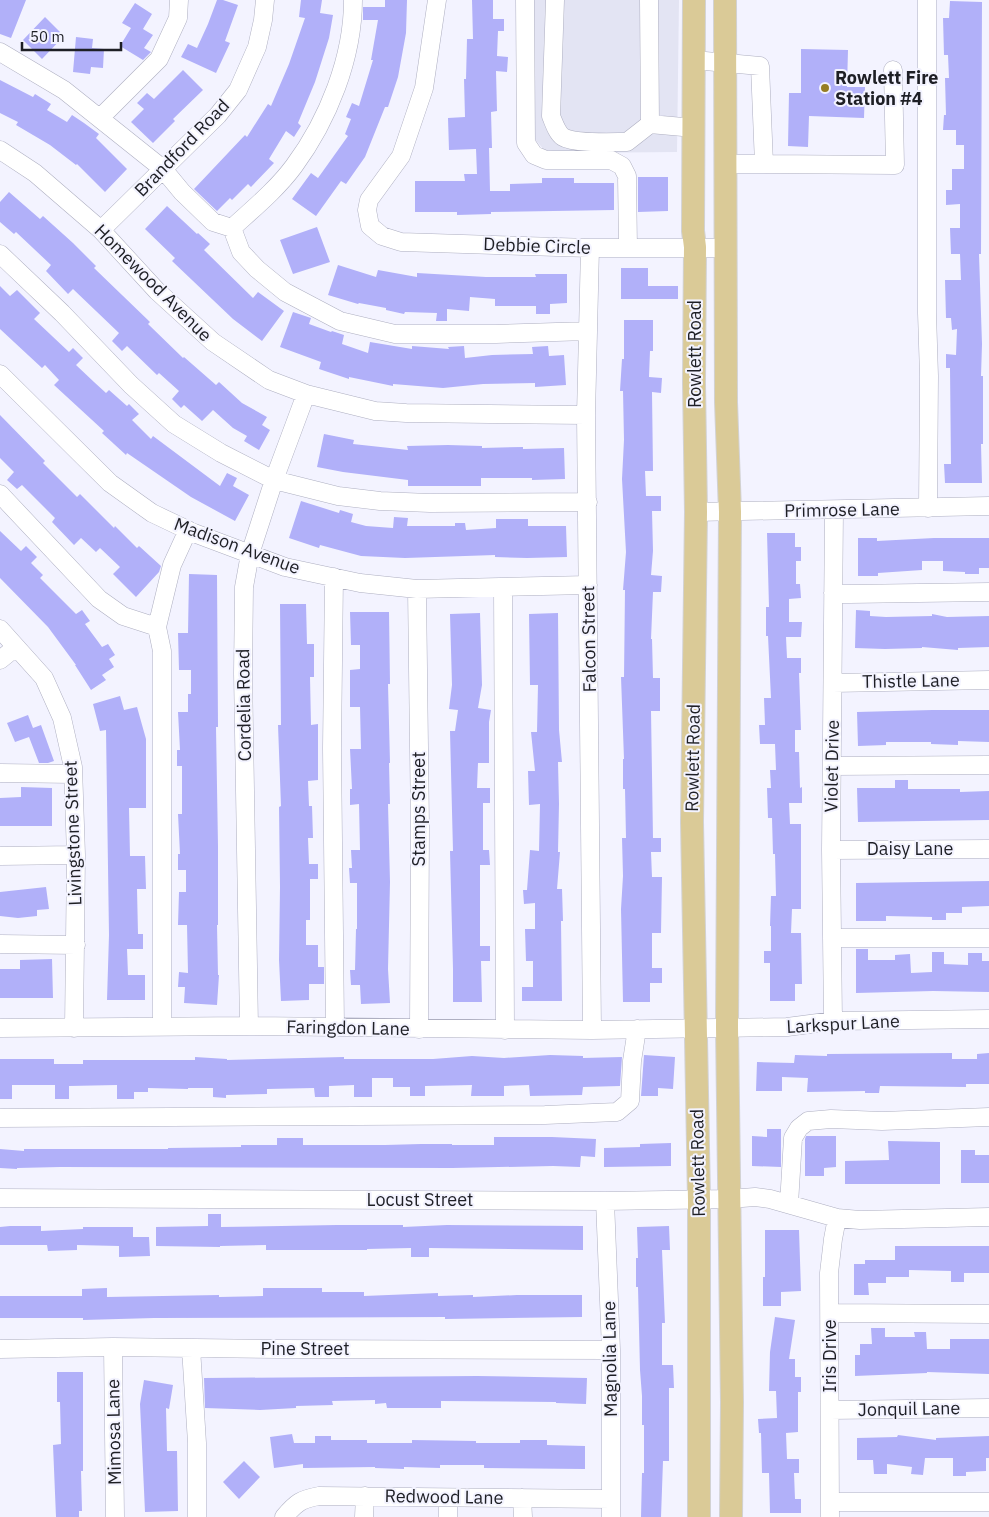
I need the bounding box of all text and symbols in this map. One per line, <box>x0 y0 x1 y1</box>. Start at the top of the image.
scale bar <box>22 20 121 52</box>
text: 50 m <box>30 27 65 46</box>
place label: Rowlett Fire Station #4 <box>835 66 938 110</box>
marker: Rowlett Fire Station #4 <box>819 82 831 94</box>
street label: Brandford Road <box>129 94 234 201</box>
street label: Homewood Avenue <box>90 219 217 346</box>
street label: Debbie Circle <box>483 232 591 259</box>
street label: Rowlett Road <box>683 300 706 408</box>
street label: Primrose Lane <box>784 497 900 522</box>
street label: Madison Avenue <box>171 512 304 579</box>
street label: Falcon Street <box>576 585 601 693</box>
street label: Cordelia Road <box>231 648 256 762</box>
street label: Thistle Lane <box>862 668 960 693</box>
street label: Rowlett Road <box>680 704 705 812</box>
street label: Violet Drive <box>819 719 844 813</box>
street label: Stamps Street <box>407 752 430 866</box>
street label: Livingstone Street <box>58 760 87 906</box>
street label: Daisy Lane <box>867 837 953 860</box>
street label: Larkspur Lane <box>786 1009 900 1038</box>
street label: Faringdon Lane <box>286 1015 410 1040</box>
street label: Rowlett Road <box>685 1109 710 1217</box>
street label: Locust Street <box>367 1188 473 1211</box>
street label: Magnolia Lane <box>597 1301 622 1417</box>
street label: Iris Drive <box>818 1319 841 1393</box>
street label: Pine Street <box>260 1337 350 1360</box>
street label: Mimosa Lane <box>101 1379 126 1485</box>
street label: Jonquil Lane <box>858 1396 961 1421</box>
street label: Redwood Lane <box>384 1484 504 1509</box>

